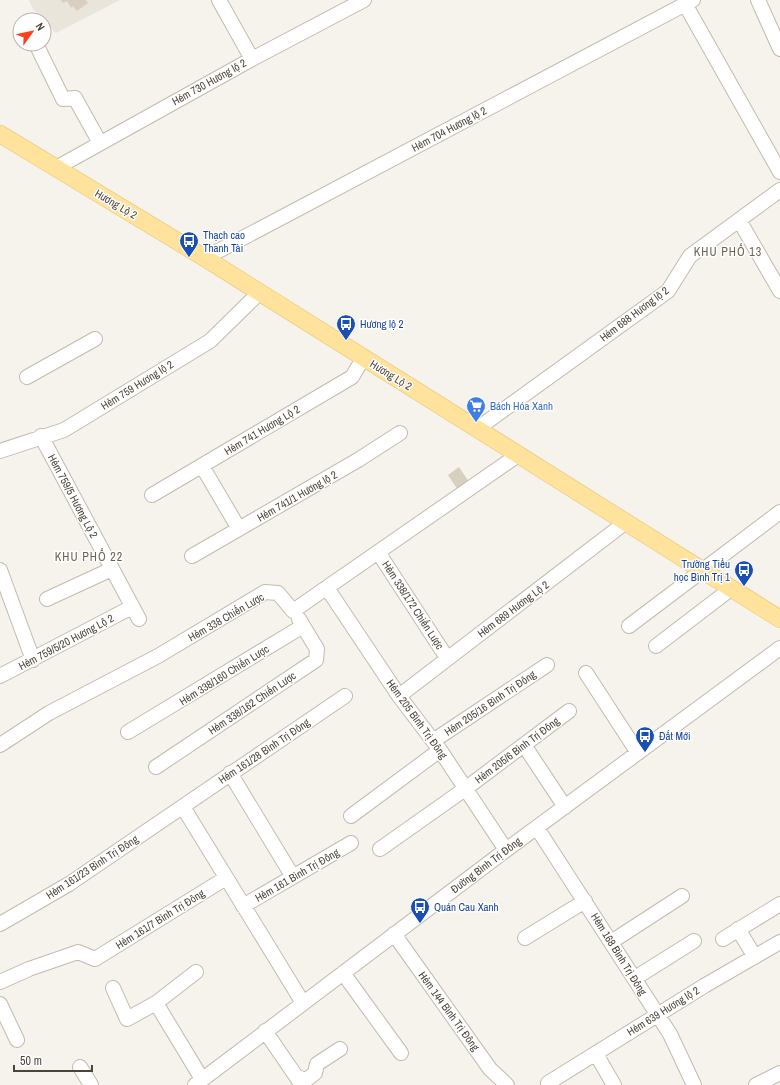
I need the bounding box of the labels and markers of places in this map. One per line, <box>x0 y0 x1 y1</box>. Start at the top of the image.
place label: Thạch cao Thanh Tài <box>203 228 245 255</box>
bus stop icon: Thạch cao Thanh Tài <box>178 230 200 258</box>
bus stop icon: Hương lộ 2 <box>335 313 357 341</box>
place label: Hương lộ 2 <box>360 317 404 331</box>
supermarket icon: Bách Hóa Xanh <box>465 395 487 423</box>
place label: Bách Hóa Xanh <box>490 399 553 413</box>
place label: Trường Tiểu học Bình Trị 1 <box>674 557 730 584</box>
bus stop icon: Trường Tiểu học Bình Trị 1 <box>733 559 755 587</box>
bus stop icon: Đất Mới <box>634 725 656 753</box>
place label: Đất Mới <box>659 729 691 743</box>
bus stop icon: Quán Cau Xanh <box>409 896 431 924</box>
place label: Quán Cau Xanh <box>434 900 499 914</box>

